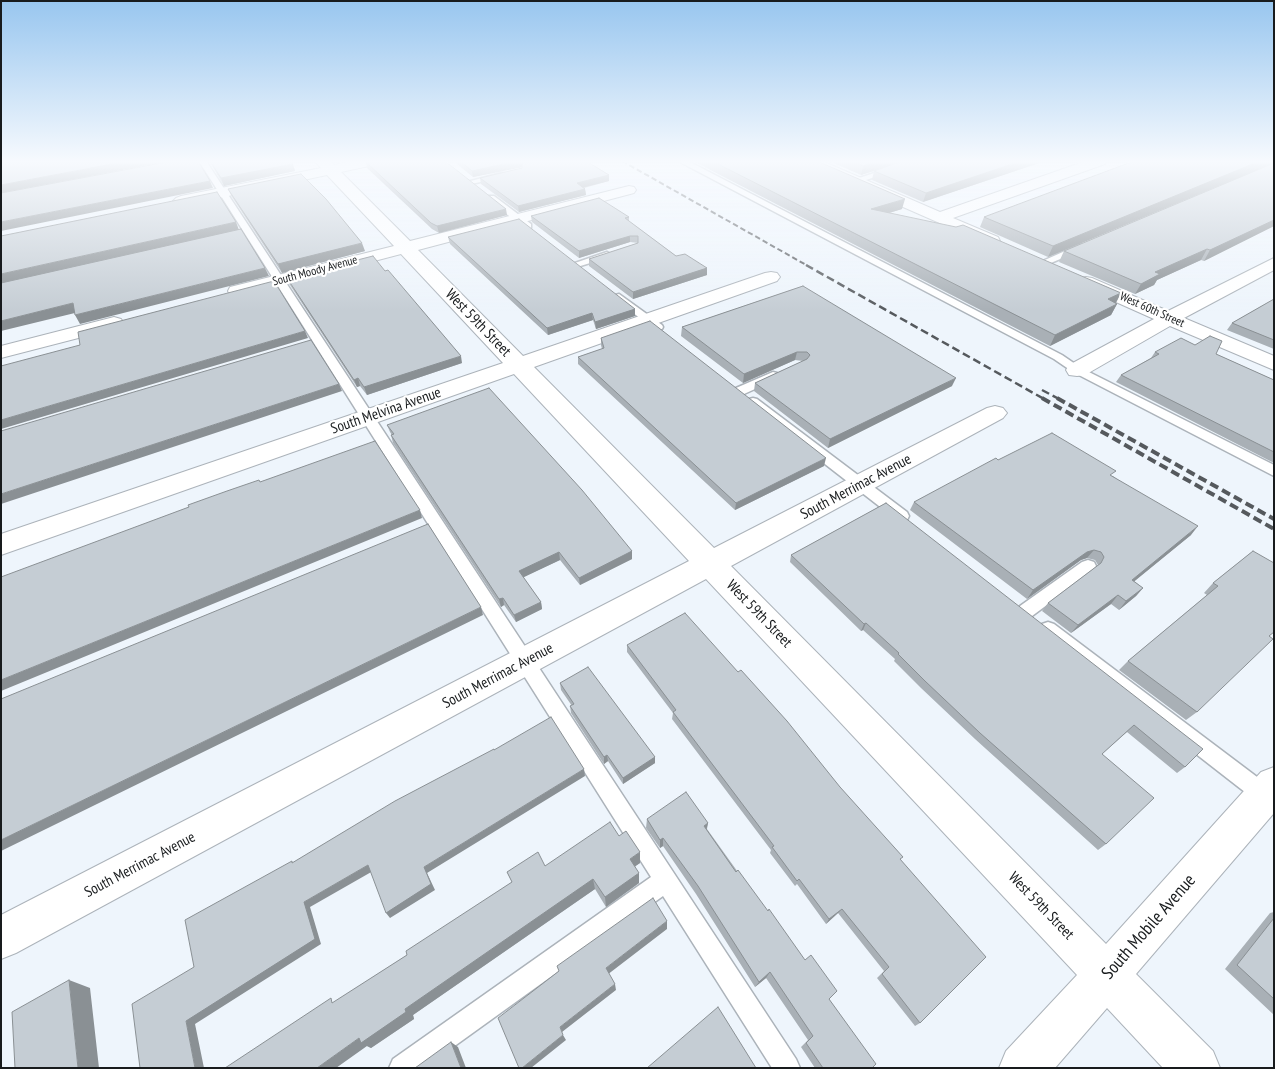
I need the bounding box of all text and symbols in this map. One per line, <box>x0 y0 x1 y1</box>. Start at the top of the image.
street label: South Moody Avenue <box>271 253 359 289</box>
street label: West 59th Street <box>441 286 515 360</box>
street label: West 60th Street <box>1117 289 1187 331</box>
street label: South Melvina Avenue <box>329 384 443 438</box>
street label: South Merrimac Avenue <box>798 450 914 524</box>
street label: West 59th Street <box>722 577 796 651</box>
street label: South Merrimac Avenue <box>440 639 556 713</box>
street label: South Merrimac Avenue <box>82 828 198 902</box>
street label: West 59th Street <box>1004 869 1078 943</box>
street label: South Mobile Avenue <box>1098 870 1200 984</box>

